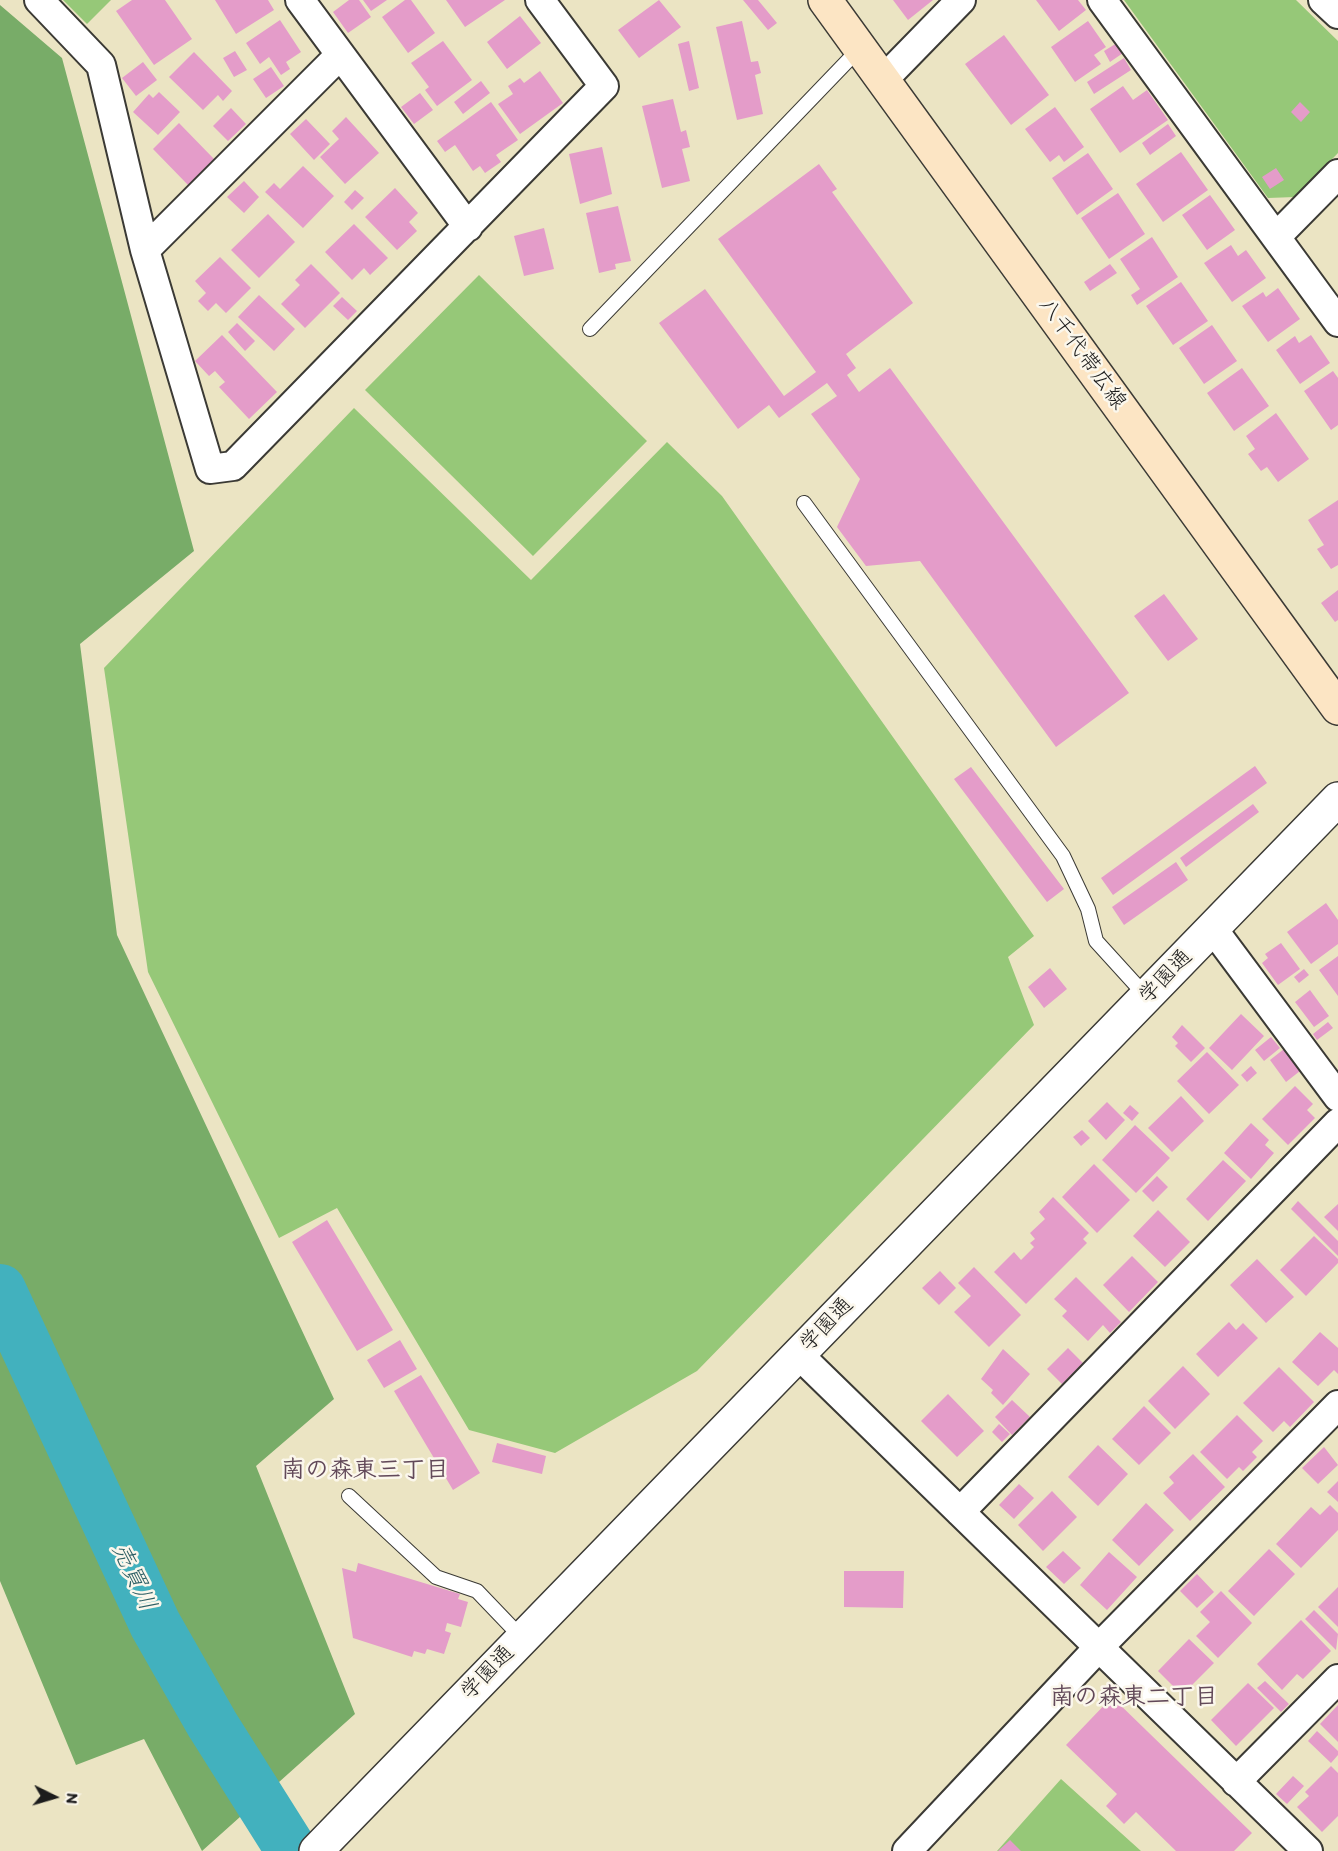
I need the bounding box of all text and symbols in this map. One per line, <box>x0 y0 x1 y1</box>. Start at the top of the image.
street label: 八千代帯広線 <box>1033 293 1131 415</box>
street label: 学園通 <box>1134 944 1198 1010</box>
street label: 学園通 <box>795 1292 859 1358</box>
district label: 南の森東三丁目 <box>281 1457 449 1485</box>
water label: 売買川 <box>105 1538 161 1616</box>
street label: 学園通 <box>456 1640 520 1706</box>
district label: 南の森東二丁目 <box>1050 1684 1218 1712</box>
north arrow <box>24 1767 84 1827</box>
text: N <box>62 1792 82 1805</box>

